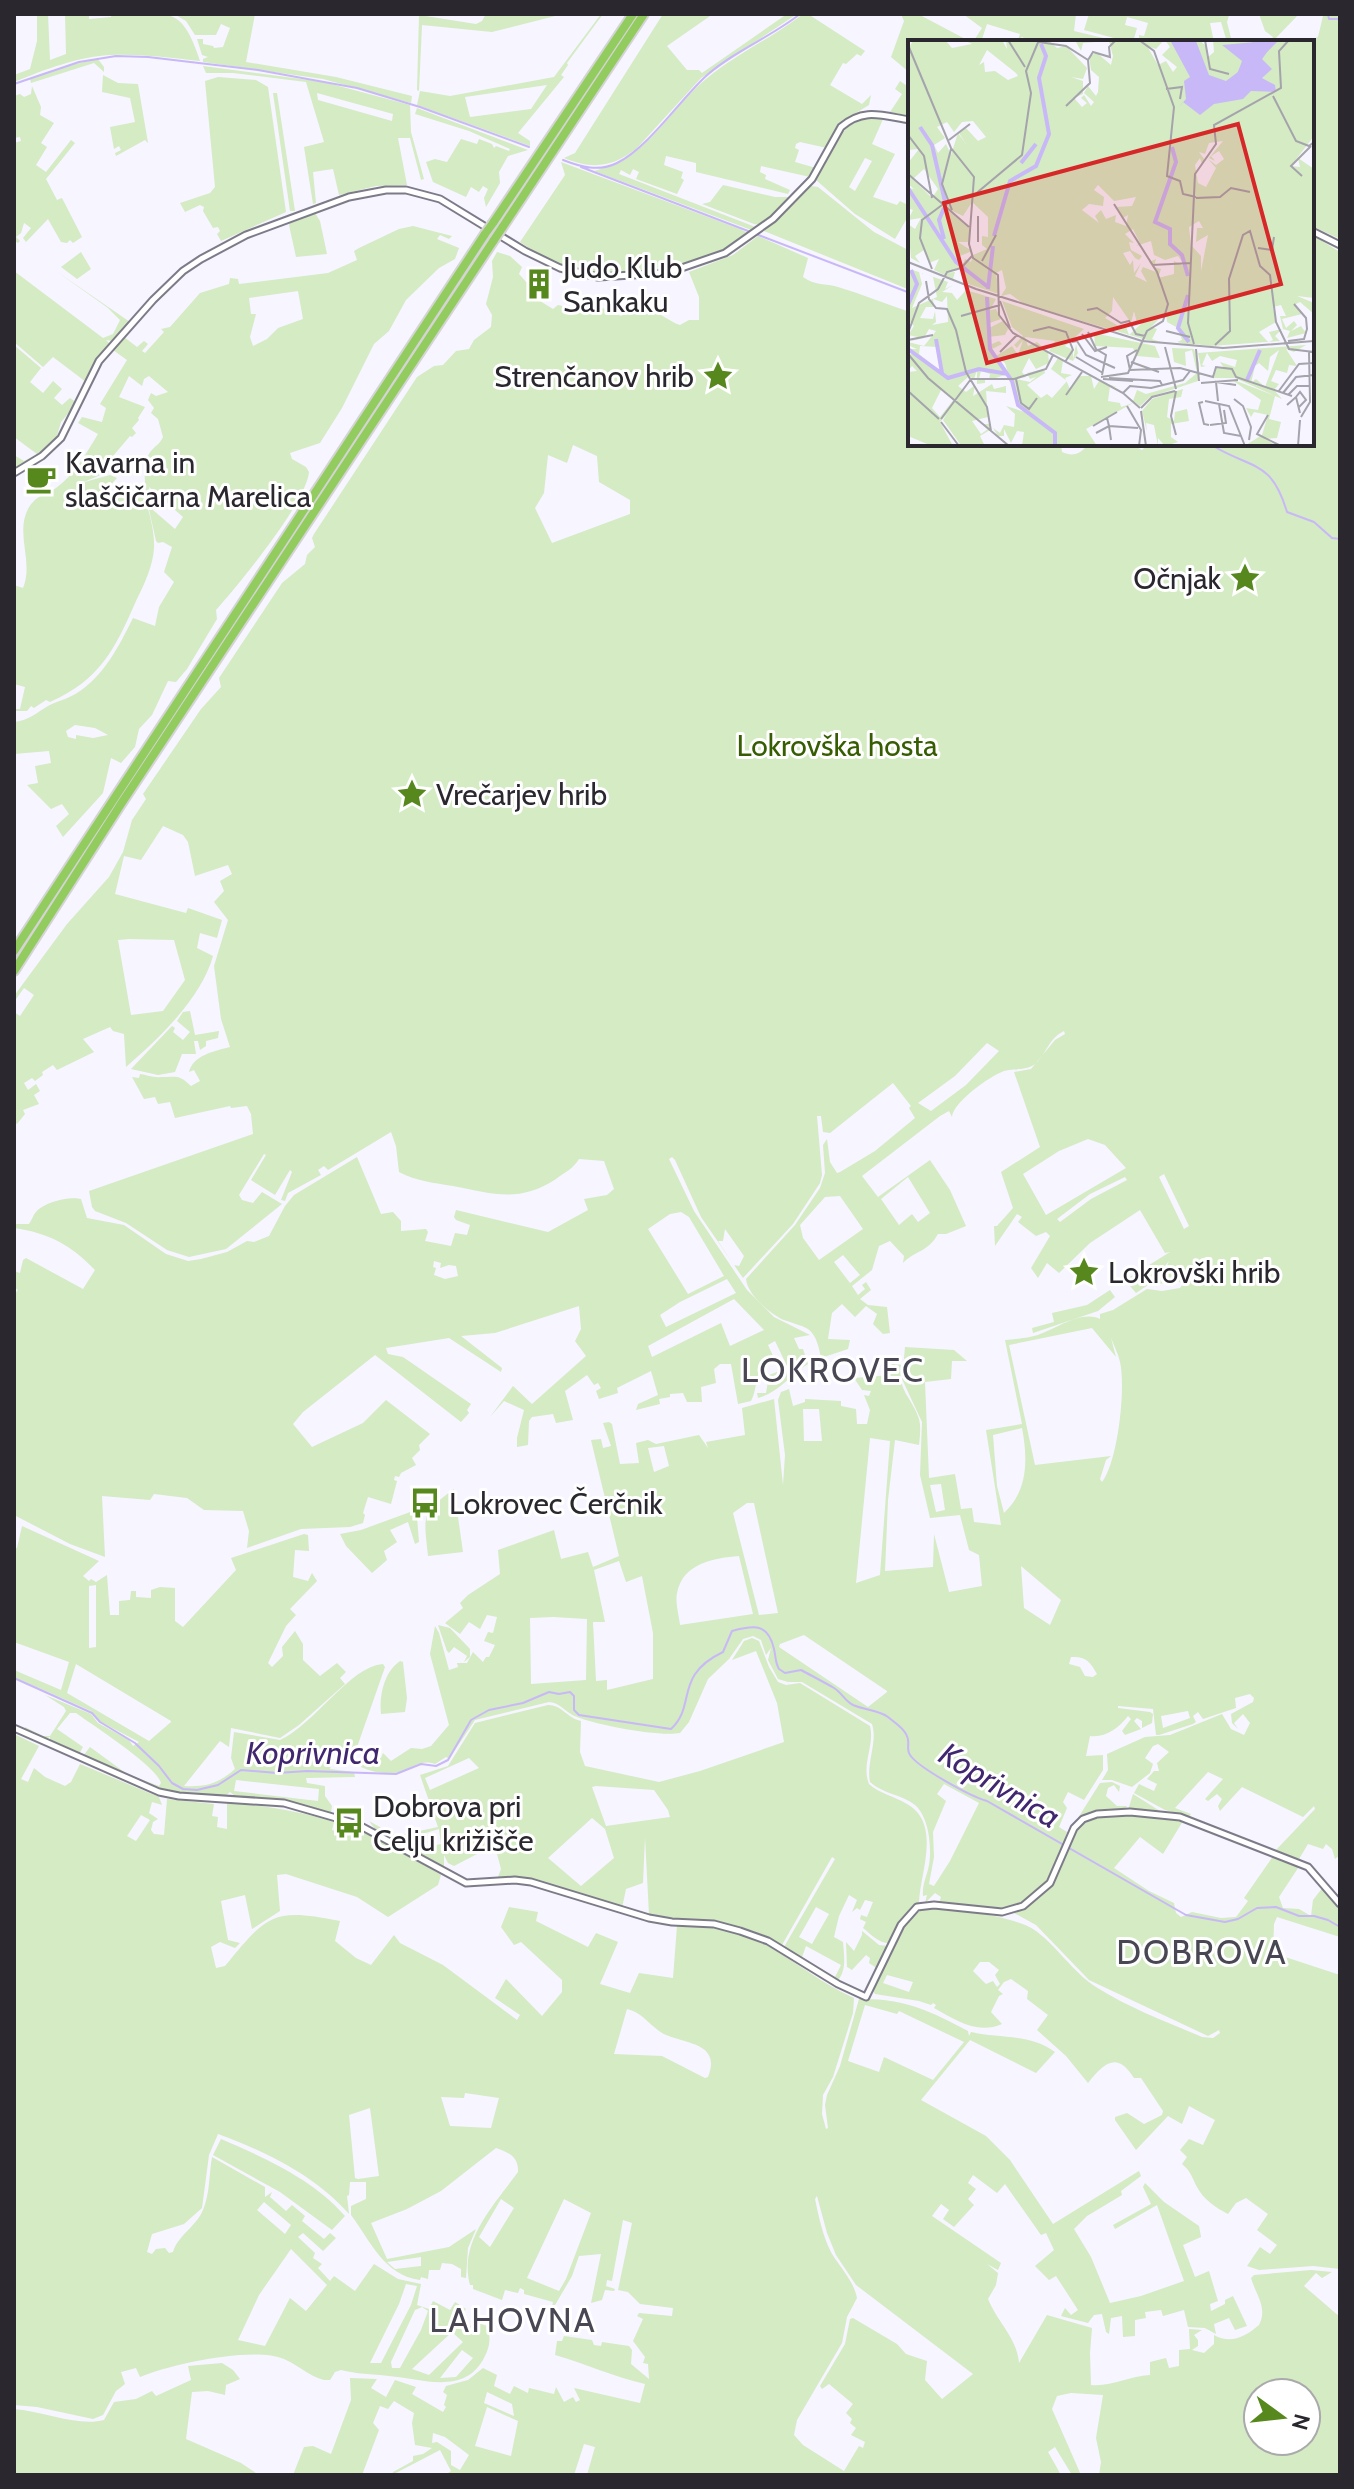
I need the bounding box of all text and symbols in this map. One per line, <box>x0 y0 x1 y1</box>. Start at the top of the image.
inset map <box>908 40 1314 446</box>
place label: Judo Klub Sankaku <box>562 249 682 320</box>
building icon: Judo Klub Sankaku <box>522 267 556 301</box>
place label: Strenčanov hrib <box>494 358 694 395</box>
place icon: Strenčanov hrib <box>701 359 735 393</box>
place label: Kavarna in slaščičarna Marelica <box>65 444 312 515</box>
cafe icon: Kavarna in slaščičarna Marelica <box>24 462 58 496</box>
place label: Očnjak <box>1133 560 1222 597</box>
place icon: Očnjak <box>1228 561 1262 595</box>
park label: Lokrovška hosta <box>736 727 938 764</box>
place label: Vrečarjev hrib <box>436 776 607 813</box>
place icon: Vrečarjev hrib <box>395 777 429 811</box>
place label: Lokrovški hrib <box>1108 1254 1280 1291</box>
place icon: Lokrovški hrib <box>1067 1255 1101 1289</box>
district label: LOKROVEC <box>741 1349 925 1391</box>
place label: Lokrovec Čerčnik <box>449 1485 663 1522</box>
bus stop icon: Lokrovec Čerčnik <box>408 1486 442 1520</box>
water label: Koprivnica <box>246 1733 380 1772</box>
water label: Koprivnica <box>932 1734 1068 1836</box>
place label: Dobrova pri Celju križišče <box>373 1788 534 1859</box>
bus stop icon: Dobrova pri Celju križišče <box>332 1806 366 1840</box>
district label: DOBROVA <box>1116 1931 1288 1973</box>
district label: LAHOVNA <box>429 2299 597 2341</box>
north arrow <box>1242 2377 1322 2457</box>
text: N <box>1286 2411 1316 2433</box>

